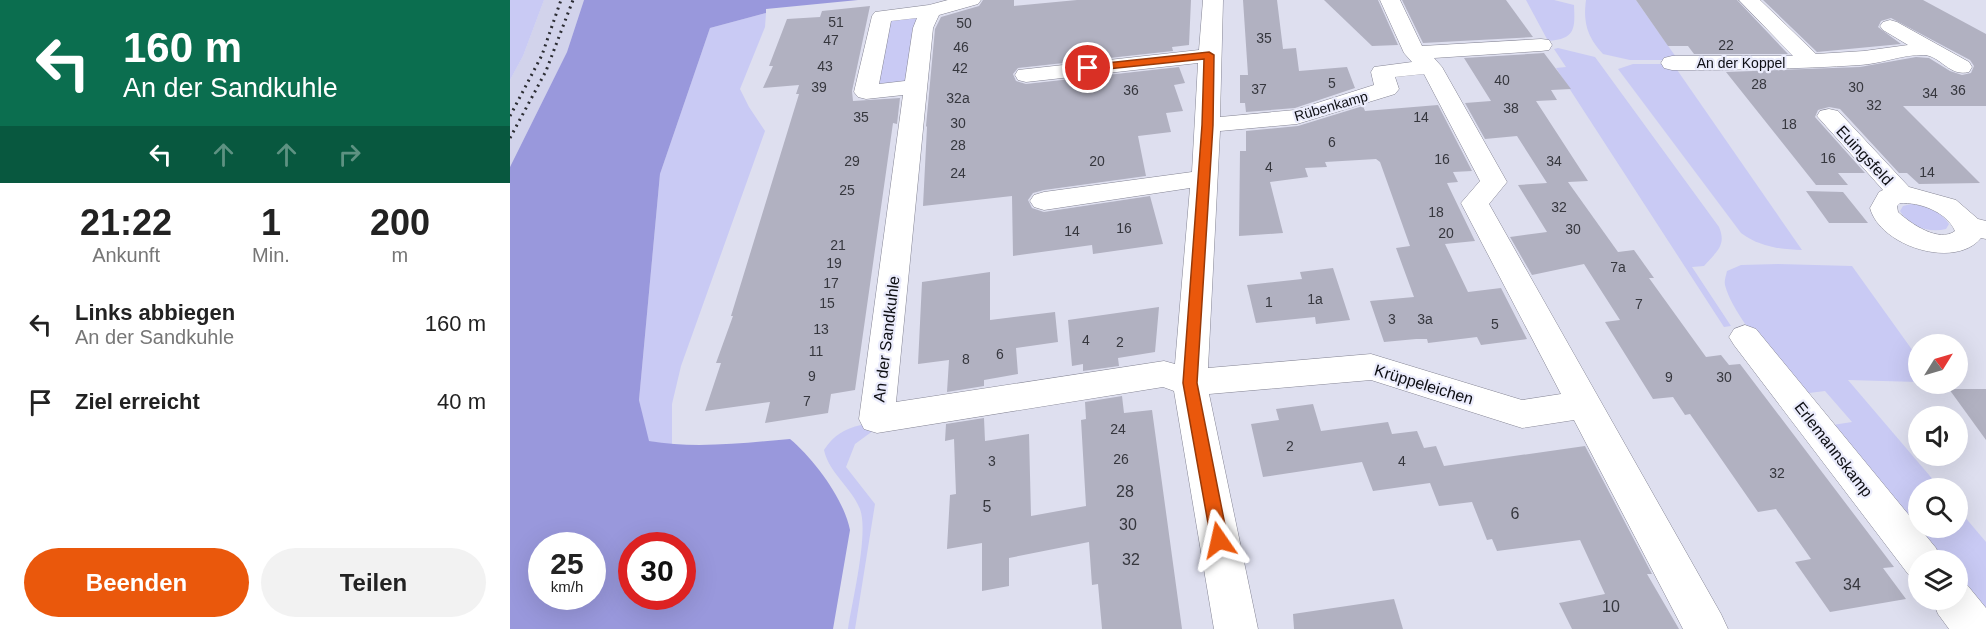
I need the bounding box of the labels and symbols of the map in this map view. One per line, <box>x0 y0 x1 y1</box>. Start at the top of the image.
house number: 51 <box>828 14 844 30</box>
house number: 50 <box>956 15 972 31</box>
house number: 35 <box>1256 30 1272 46</box>
house number: 47 <box>823 32 839 48</box>
house number: 22 <box>1718 37 1734 53</box>
house number: 46 <box>953 39 969 55</box>
pin <box>1062 42 1113 93</box>
street label: An der Koppel <box>1697 55 1785 71</box>
house number: 43 <box>817 58 833 74</box>
house number: 42 <box>952 60 968 76</box>
house number: 40 <box>1494 72 1510 88</box>
house number: 5 <box>1328 75 1336 91</box>
house number: 28 <box>1751 76 1767 92</box>
house number: 39 <box>811 79 827 95</box>
house number: 30 <box>1848 79 1864 95</box>
house number: 37 <box>1251 81 1267 97</box>
house number: 36 <box>1123 82 1139 98</box>
house number: 36 <box>1950 82 1966 98</box>
house number: 34 <box>1922 85 1938 101</box>
street label: Rübenkamp <box>1293 88 1370 124</box>
house number: 32a <box>946 90 970 106</box>
house number: 32 <box>1866 97 1882 113</box>
house number: 38 <box>1503 100 1519 116</box>
house number: 35 <box>853 109 869 125</box>
house number: 14 <box>1413 109 1429 125</box>
house number: 30 <box>950 115 966 131</box>
house number: 18 <box>1781 116 1797 132</box>
street label: Euingsfeld <box>1833 122 1896 188</box>
house number: 6 <box>1328 134 1336 150</box>
house number: 28 <box>950 137 966 153</box>
house number: 16 <box>1820 150 1836 166</box>
house number: 16 <box>1434 151 1450 167</box>
house number: 29 <box>844 153 860 169</box>
house number: 20 <box>1089 153 1105 169</box>
house number: 34 <box>1546 153 1562 169</box>
house number: 4 <box>1265 159 1273 175</box>
house number: 14 <box>1919 164 1935 180</box>
house number: 24 <box>950 165 966 181</box>
house number: 25 <box>839 182 855 198</box>
house number: 32 <box>1551 199 1567 215</box>
house number: 18 <box>1428 204 1444 220</box>
house number: 16 <box>1116 220 1132 236</box>
house number: 30 <box>1565 221 1581 237</box>
house number: 14 <box>1064 223 1080 239</box>
house number: 20 <box>1438 225 1454 241</box>
house number: 21 <box>830 237 846 253</box>
house number: 19 <box>826 255 842 271</box>
house number: 7a <box>1610 259 1626 275</box>
house number: 17 <box>823 275 839 291</box>
street label: An der Sandkuhle <box>870 275 903 403</box>
house number: 1a <box>1307 291 1323 307</box>
house number: 1 <box>1265 294 1273 310</box>
house number: 15 <box>819 295 835 311</box>
house number: 7 <box>1635 296 1643 312</box>
house number: 3 <box>1388 311 1396 327</box>
house number: 3a <box>1417 311 1433 327</box>
house number: 5 <box>1491 316 1499 332</box>
house number: 13 <box>813 321 829 337</box>
house number: 4 <box>1082 332 1090 348</box>
house number: 2 <box>1116 334 1124 350</box>
north arrow <box>1908 334 1968 394</box>
house number: 11 <box>809 343 823 359</box>
house number: 6 <box>996 346 1004 362</box>
house number: 8 <box>962 351 970 367</box>
street label: Krüppeleichen <box>1372 361 1475 408</box>
house number: 9 <box>808 368 816 384</box>
house number: 9 <box>1665 369 1673 385</box>
house number: 30 <box>1716 369 1732 385</box>
house number: 7 <box>803 393 811 409</box>
street label: Erlemannskamp <box>1791 399 1876 500</box>
house number: 24 <box>1110 421 1126 437</box>
house number: 2 <box>1286 438 1294 454</box>
house number: 26 <box>1113 451 1129 467</box>
house number: 3 <box>988 453 996 469</box>
house number: 4 <box>1398 453 1406 469</box>
house number: 32 <box>1769 465 1785 481</box>
house number: 28 <box>1116 483 1134 500</box>
house number: 5 <box>983 498 992 515</box>
house number: 6 <box>1511 505 1520 522</box>
position arrow <box>1187 508 1251 572</box>
house number: 30 <box>1119 516 1137 533</box>
speed limit sign: 30 <box>618 532 696 610</box>
house number: 32 <box>1122 551 1140 568</box>
house number: 34 <box>1843 576 1861 593</box>
house number: 10 <box>1602 598 1620 615</box>

